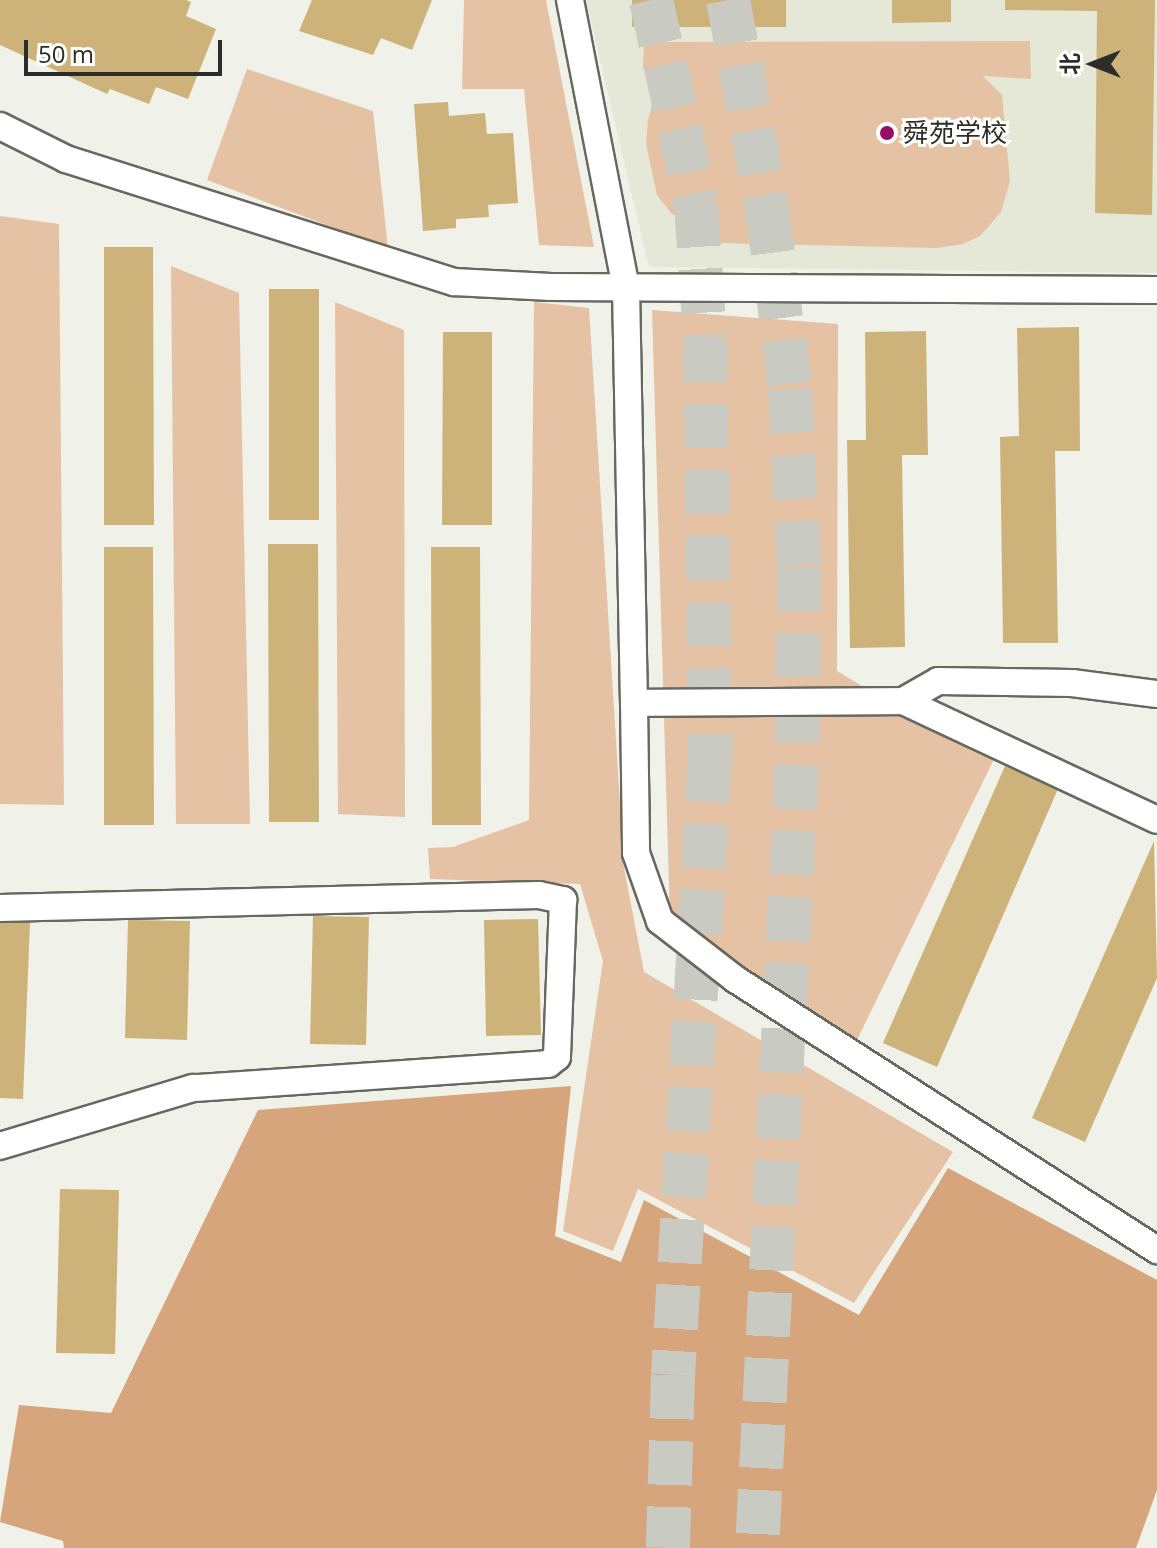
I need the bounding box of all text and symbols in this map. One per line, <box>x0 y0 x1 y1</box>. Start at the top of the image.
scale bar <box>28 24 226 74</box>
north arrow <box>1053 24 1133 104</box>
text: 50 m <box>38 37 94 70</box>
text: 北 <box>1054 53 1084 75</box>
place label: 舜苑学校 <box>903 117 1007 149</box>
marker: 舜苑学校 <box>878 124 896 142</box>

